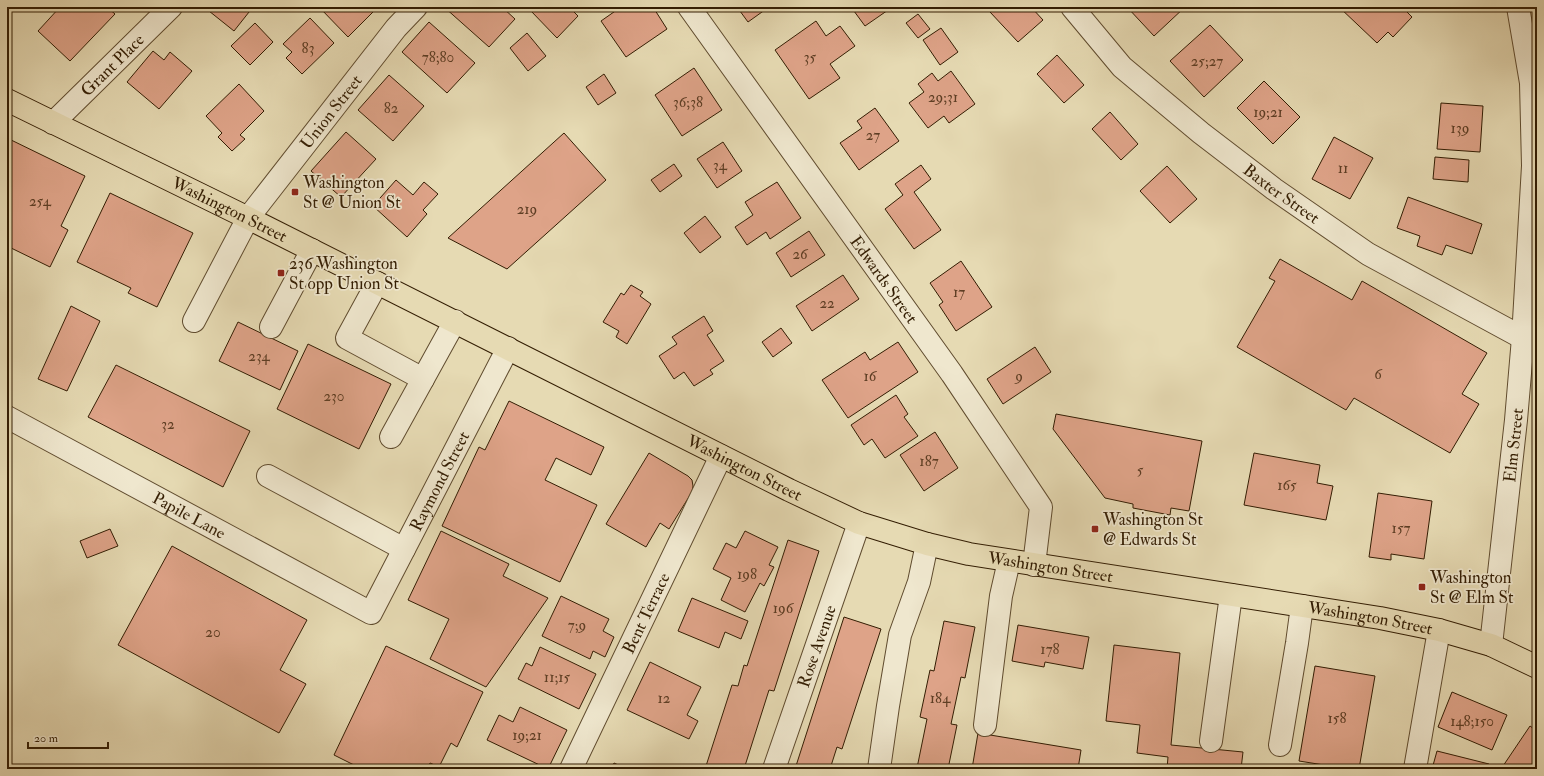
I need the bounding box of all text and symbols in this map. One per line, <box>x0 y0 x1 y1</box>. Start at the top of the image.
street label: Grant Place <box>76 29 148 101</box>
house number: 83 <box>302 39 314 58</box>
house number: 78;80 <box>422 48 454 67</box>
house number: 35 <box>804 48 817 67</box>
house number: 25;27 <box>1191 52 1223 71</box>
street label: Union Street <box>295 70 367 153</box>
house number: 29;31 <box>928 88 958 107</box>
house number: 36;38 <box>673 93 703 112</box>
house number: 82 <box>384 99 399 118</box>
house number: 19;21 <box>1253 103 1283 122</box>
house number: 139 <box>1451 119 1469 138</box>
house number: 27 <box>866 126 880 145</box>
house number: 34 <box>713 156 728 175</box>
street label: Baxter Street <box>1239 159 1324 228</box>
house number: 11 <box>1338 159 1348 178</box>
street label: Washington Street <box>168 171 291 247</box>
place label: Washington St @ Union St <box>302 172 401 213</box>
marker: Washington St @ Union St <box>290 187 300 197</box>
house number: 254 <box>29 192 52 211</box>
house number: 219 <box>517 200 537 219</box>
street label: Edwards Street <box>846 231 923 328</box>
house number: 26 <box>792 245 809 264</box>
place label: 236 Washington St opp Union St <box>289 253 400 295</box>
marker: 236 Washington St opp Union St <box>276 268 286 278</box>
house number: 17 <box>953 283 965 302</box>
house number: 22 <box>819 294 835 313</box>
house number: 234 <box>248 347 271 366</box>
house number: 6 <box>1374 365 1383 384</box>
house number: 16 <box>864 367 878 386</box>
house number: 9 <box>1014 367 1023 386</box>
house number: 230 <box>323 387 345 406</box>
street label: Elm Street <box>1499 407 1528 483</box>
house number: 32 <box>161 415 175 434</box>
street label: Raymond Street <box>405 427 474 534</box>
street label: Washington Street <box>682 429 806 505</box>
house number: 187 <box>919 452 939 471</box>
house number: 5 <box>1137 461 1144 480</box>
house number: 165 <box>1277 476 1297 495</box>
street label: Papile Lane <box>149 487 229 543</box>
place label: Washington St @ Edwards St <box>1102 509 1204 550</box>
house number: 157 <box>1392 519 1411 538</box>
marker: Washington St @ Edwards St <box>1090 524 1100 534</box>
street label: Washington Street <box>985 546 1115 587</box>
house number: 198 <box>737 565 757 584</box>
place label: Washington St @ Elm St <box>1429 567 1514 608</box>
street label: Bent Terrace <box>617 569 674 657</box>
marker: Washington St @ Elm St <box>1417 582 1427 592</box>
street label: Washington Street <box>1306 596 1435 639</box>
house number: 196 <box>773 599 795 618</box>
street label: Rose Avenue <box>792 602 840 690</box>
house number: 7;9 <box>568 616 586 635</box>
house number: 20 <box>205 623 221 642</box>
house number: 178 <box>1040 640 1060 659</box>
house number: 11;15 <box>544 668 571 687</box>
house number: 12 <box>658 689 671 708</box>
house number: 184 <box>930 689 951 708</box>
house number: 158 <box>1328 709 1346 728</box>
house number: 148;150 <box>1450 712 1494 731</box>
scale bar <box>28 724 108 750</box>
house number: 19;21 <box>512 726 542 745</box>
text: 20 m <box>34 731 59 746</box>

